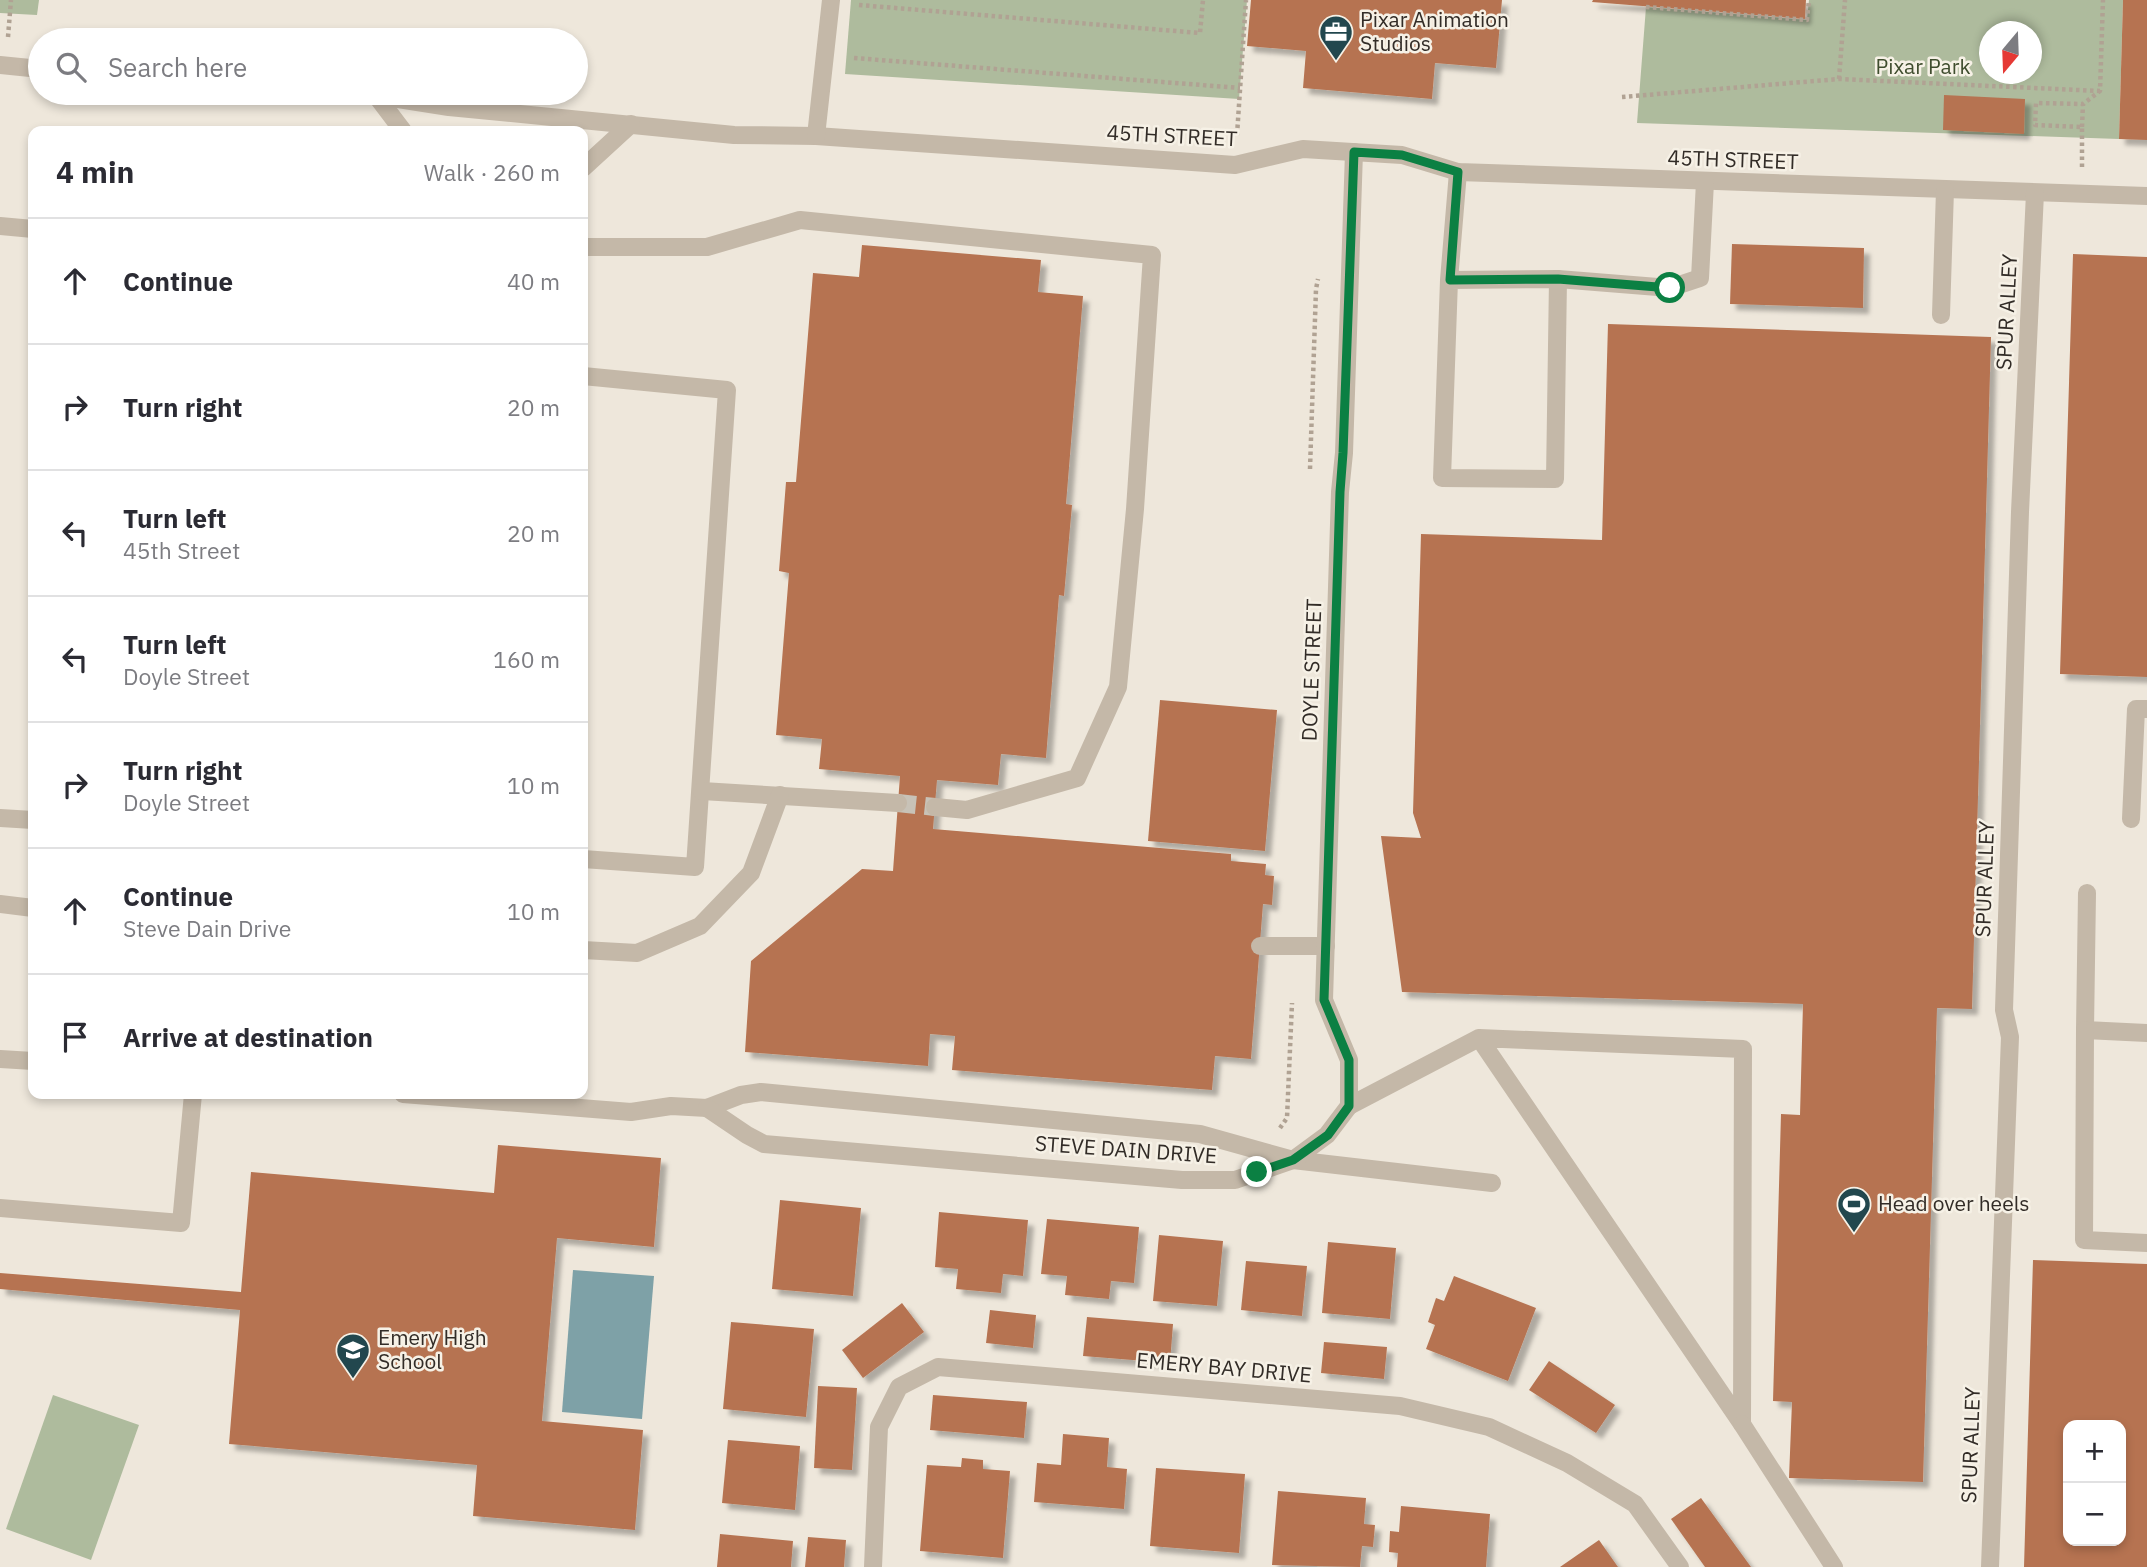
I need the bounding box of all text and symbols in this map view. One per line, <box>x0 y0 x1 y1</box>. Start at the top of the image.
place label: Pixar Animation Studios <box>1360 5 1509 57</box>
office icon: Pixar Animation Studios <box>1317 13 1355 62</box>
north arrow <box>1979 21 2042 84</box>
search box <box>28 28 588 105</box>
icon: search <box>52 48 90 86</box>
text: Search here <box>108 50 247 84</box>
park label: Pixar Park <box>1875 52 1971 80</box>
street label: 45TH STREET <box>1106 118 1238 152</box>
street label: 45TH STREET <box>1667 143 1799 175</box>
text: 4 min <box>56 152 134 191</box>
text: Walk · 260 m <box>424 157 560 187</box>
street label: SPUR ALLEY <box>1989 253 2023 371</box>
icon: ahead <box>56 262 94 300</box>
text: Continue <box>123 264 233 298</box>
text: 40 m <box>507 266 560 296</box>
route start <box>1654 272 1685 303</box>
icon: right <box>56 388 94 426</box>
text: Turn right <box>123 390 242 424</box>
text: 20 m <box>507 392 560 422</box>
text: Turn left <box>123 501 226 535</box>
icon: left <box>56 514 94 552</box>
text: 20 m <box>507 518 560 548</box>
text: 45th Street <box>123 535 240 565</box>
street label: DOYLE STREET <box>1295 598 1327 742</box>
text: Turn left <box>123 627 226 661</box>
icon: left <box>56 640 94 678</box>
text: 160 m <box>493 644 560 674</box>
text: Doyle Street <box>123 661 250 691</box>
text: Turn right <box>123 753 242 787</box>
icon: right <box>56 766 94 804</box>
text: 10 m <box>507 770 560 800</box>
text: Doyle Street <box>123 787 250 817</box>
street label: SPUR ALLEY <box>1968 820 2000 938</box>
text: Continue <box>123 879 233 913</box>
icon: ahead <box>56 892 94 930</box>
text: 10 m <box>507 896 560 926</box>
text: Steve Dain Drive <box>123 913 291 943</box>
icon: arrive <box>56 1018 94 1056</box>
text: Arrive at destination <box>123 1020 373 1054</box>
street label: STEVE DAIN DRIVE <box>1034 1129 1218 1169</box>
route end <box>1241 1156 1272 1187</box>
sports icon: Head over heels <box>1835 1185 1873 1234</box>
place label: Head over heels <box>1878 1189 2030 1217</box>
place label: Emery High School <box>378 1323 487 1375</box>
school or university icon: Emery High School <box>334 1331 372 1380</box>
street label: EMERY BAY DRIVE <box>1135 1345 1313 1389</box>
street label: SPUR ALLEY <box>1954 1386 1986 1504</box>
map controls <box>2063 1420 2126 1546</box>
button: + <box>2063 1420 2126 1483</box>
button: − <box>2063 1483 2126 1546</box>

